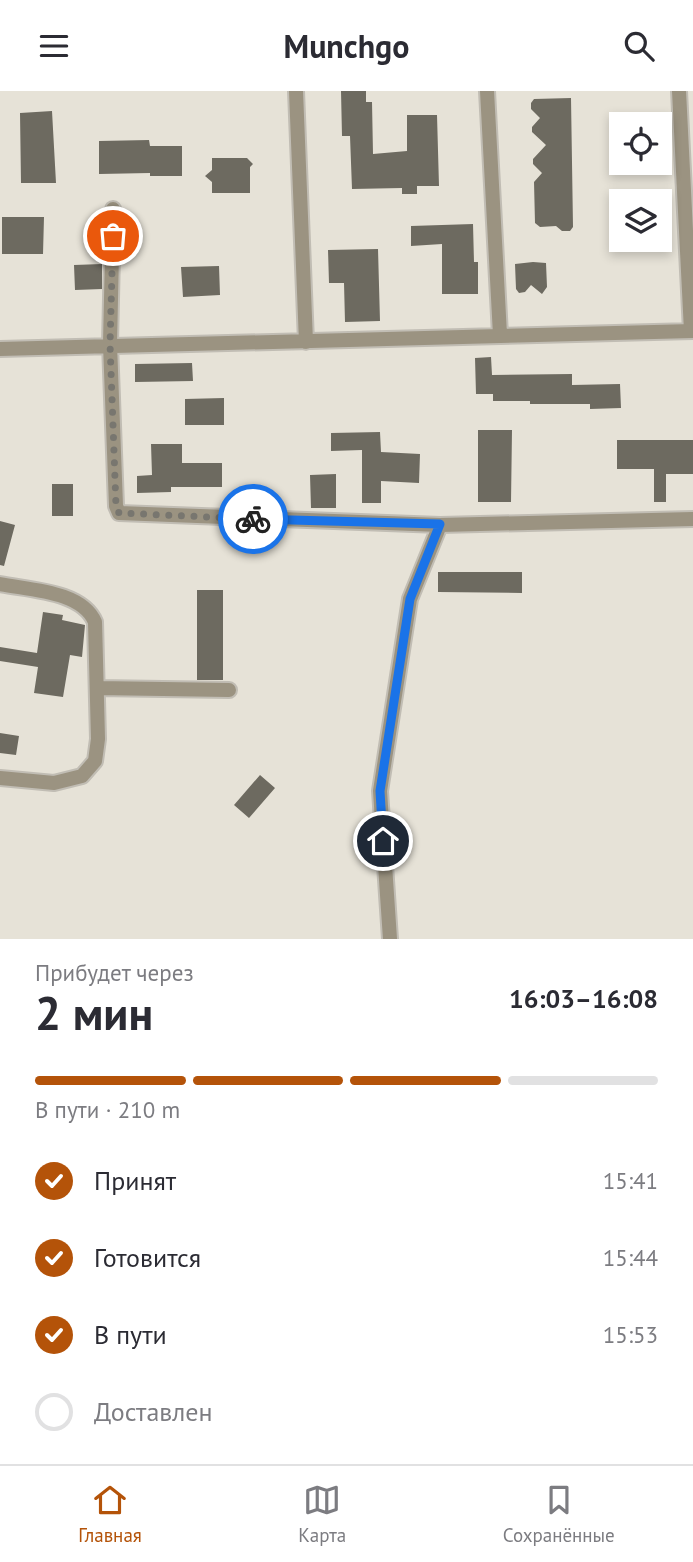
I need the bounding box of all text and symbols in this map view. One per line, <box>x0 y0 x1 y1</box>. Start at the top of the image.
text: Munchgo <box>284 25 409 67</box>
icon: menu <box>35 27 73 65</box>
icon: search <box>620 27 658 65</box>
map controls <box>609 112 672 252</box>
button: locate <box>609 112 672 175</box>
button: layers <box>609 189 672 252</box>
pin <box>83 206 143 266</box>
icon: bag <box>94 217 132 255</box>
courier <box>218 484 288 554</box>
icon: bike <box>234 500 272 538</box>
pin <box>353 811 413 871</box>
icon: home <box>364 822 402 860</box>
text: Прибудет через <box>35 958 194 987</box>
text: 16:03–16:08 <box>509 982 658 1015</box>
text: 2 мин <box>35 983 153 1043</box>
text: В пути · 210 m <box>35 1095 180 1124</box>
icon: check <box>35 1162 73 1200</box>
text: Принят <box>94 1164 176 1197</box>
text: 15:41 <box>603 1166 658 1195</box>
icon: check <box>35 1239 73 1277</box>
text: Готовится <box>94 1241 201 1274</box>
text: 15:44 <box>603 1243 658 1272</box>
icon: check <box>35 1316 73 1354</box>
text: В пути <box>94 1318 167 1351</box>
text: 15:53 <box>603 1320 658 1349</box>
text: Доставлен <box>94 1395 213 1428</box>
tab: Главная <box>78 1481 142 1547</box>
tab: Карта <box>298 1481 346 1547</box>
tab: Сохранённые <box>503 1481 615 1547</box>

